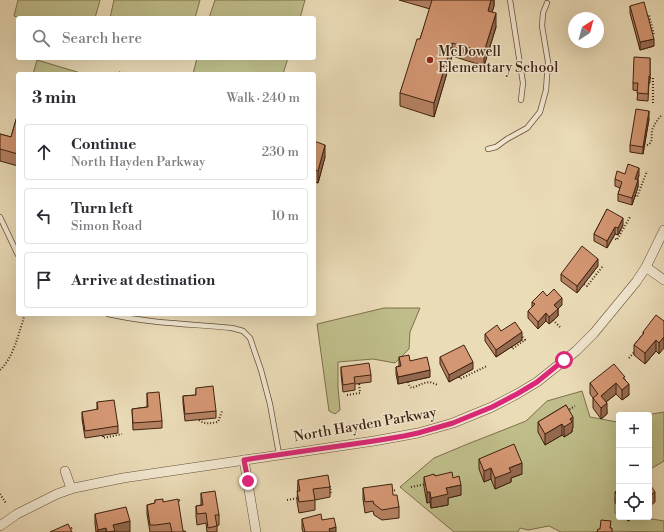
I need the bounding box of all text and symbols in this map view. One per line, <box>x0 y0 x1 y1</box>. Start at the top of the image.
north arrow <box>568 12 604 48</box>
search box <box>16 16 316 60</box>
icon: search <box>30 27 52 49</box>
text: Search here <box>62 29 142 48</box>
place label: McDowell Elementary School <box>438 43 558 77</box>
marker: McDowell Elementary School <box>425 55 435 65</box>
text: 3 min <box>32 87 76 109</box>
text: Walk · 240 m <box>226 90 300 106</box>
text: Continue <box>71 135 136 154</box>
icon: ahead <box>33 141 55 163</box>
text: 230 m <box>262 144 299 160</box>
text: North Hayden Parkway <box>71 154 205 170</box>
text: Turn left <box>71 199 133 218</box>
icon: left <box>33 205 55 227</box>
text: 10 m <box>271 208 299 224</box>
text: Simon Road <box>71 218 142 234</box>
icon: arrive <box>33 269 55 291</box>
text: Arrive at destination <box>71 271 215 290</box>
route start <box>555 351 573 369</box>
street label: North Hayden Parkway <box>292 404 438 446</box>
map controls <box>616 412 652 520</box>
button: + <box>616 412 652 448</box>
button: − <box>616 448 652 484</box>
route end <box>239 472 257 490</box>
button: locate <box>616 484 652 520</box>

